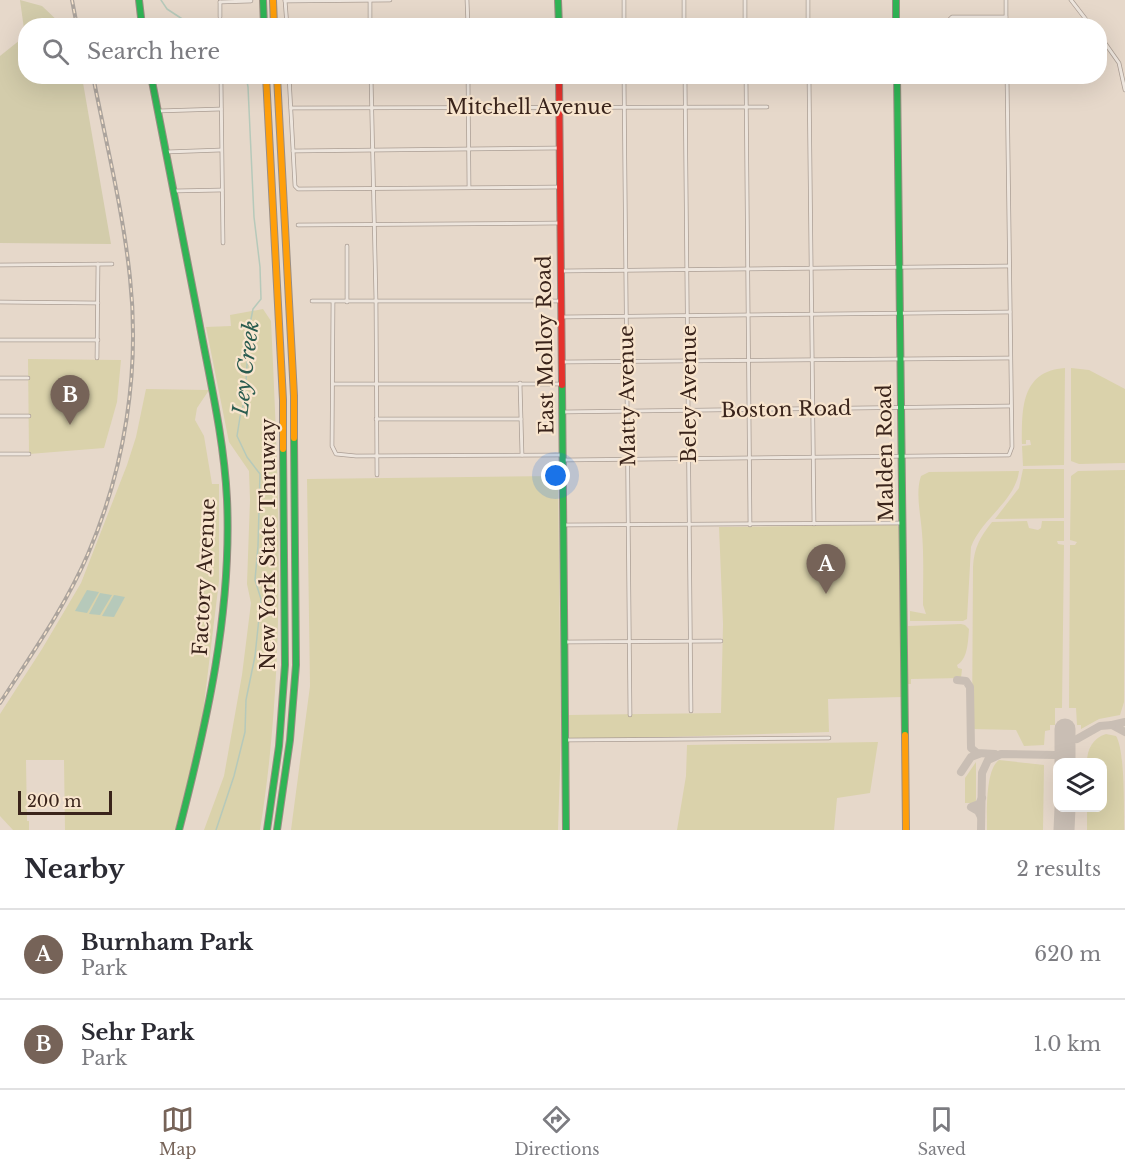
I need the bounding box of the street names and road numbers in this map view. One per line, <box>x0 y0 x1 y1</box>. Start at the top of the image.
street label: Mitchell Avenue <box>446 95 612 119</box>
street label: East Molloy Road <box>531 255 559 435</box>
street label: Matty Avenue <box>614 325 640 467</box>
street label: Beley Avenue <box>677 325 701 463</box>
street label: Malden Road <box>872 384 898 522</box>
street label: Boston Road <box>720 396 852 422</box>
street label: New York State Thruway <box>256 418 280 670</box>
street label: Factory Avenue <box>188 498 220 656</box>

